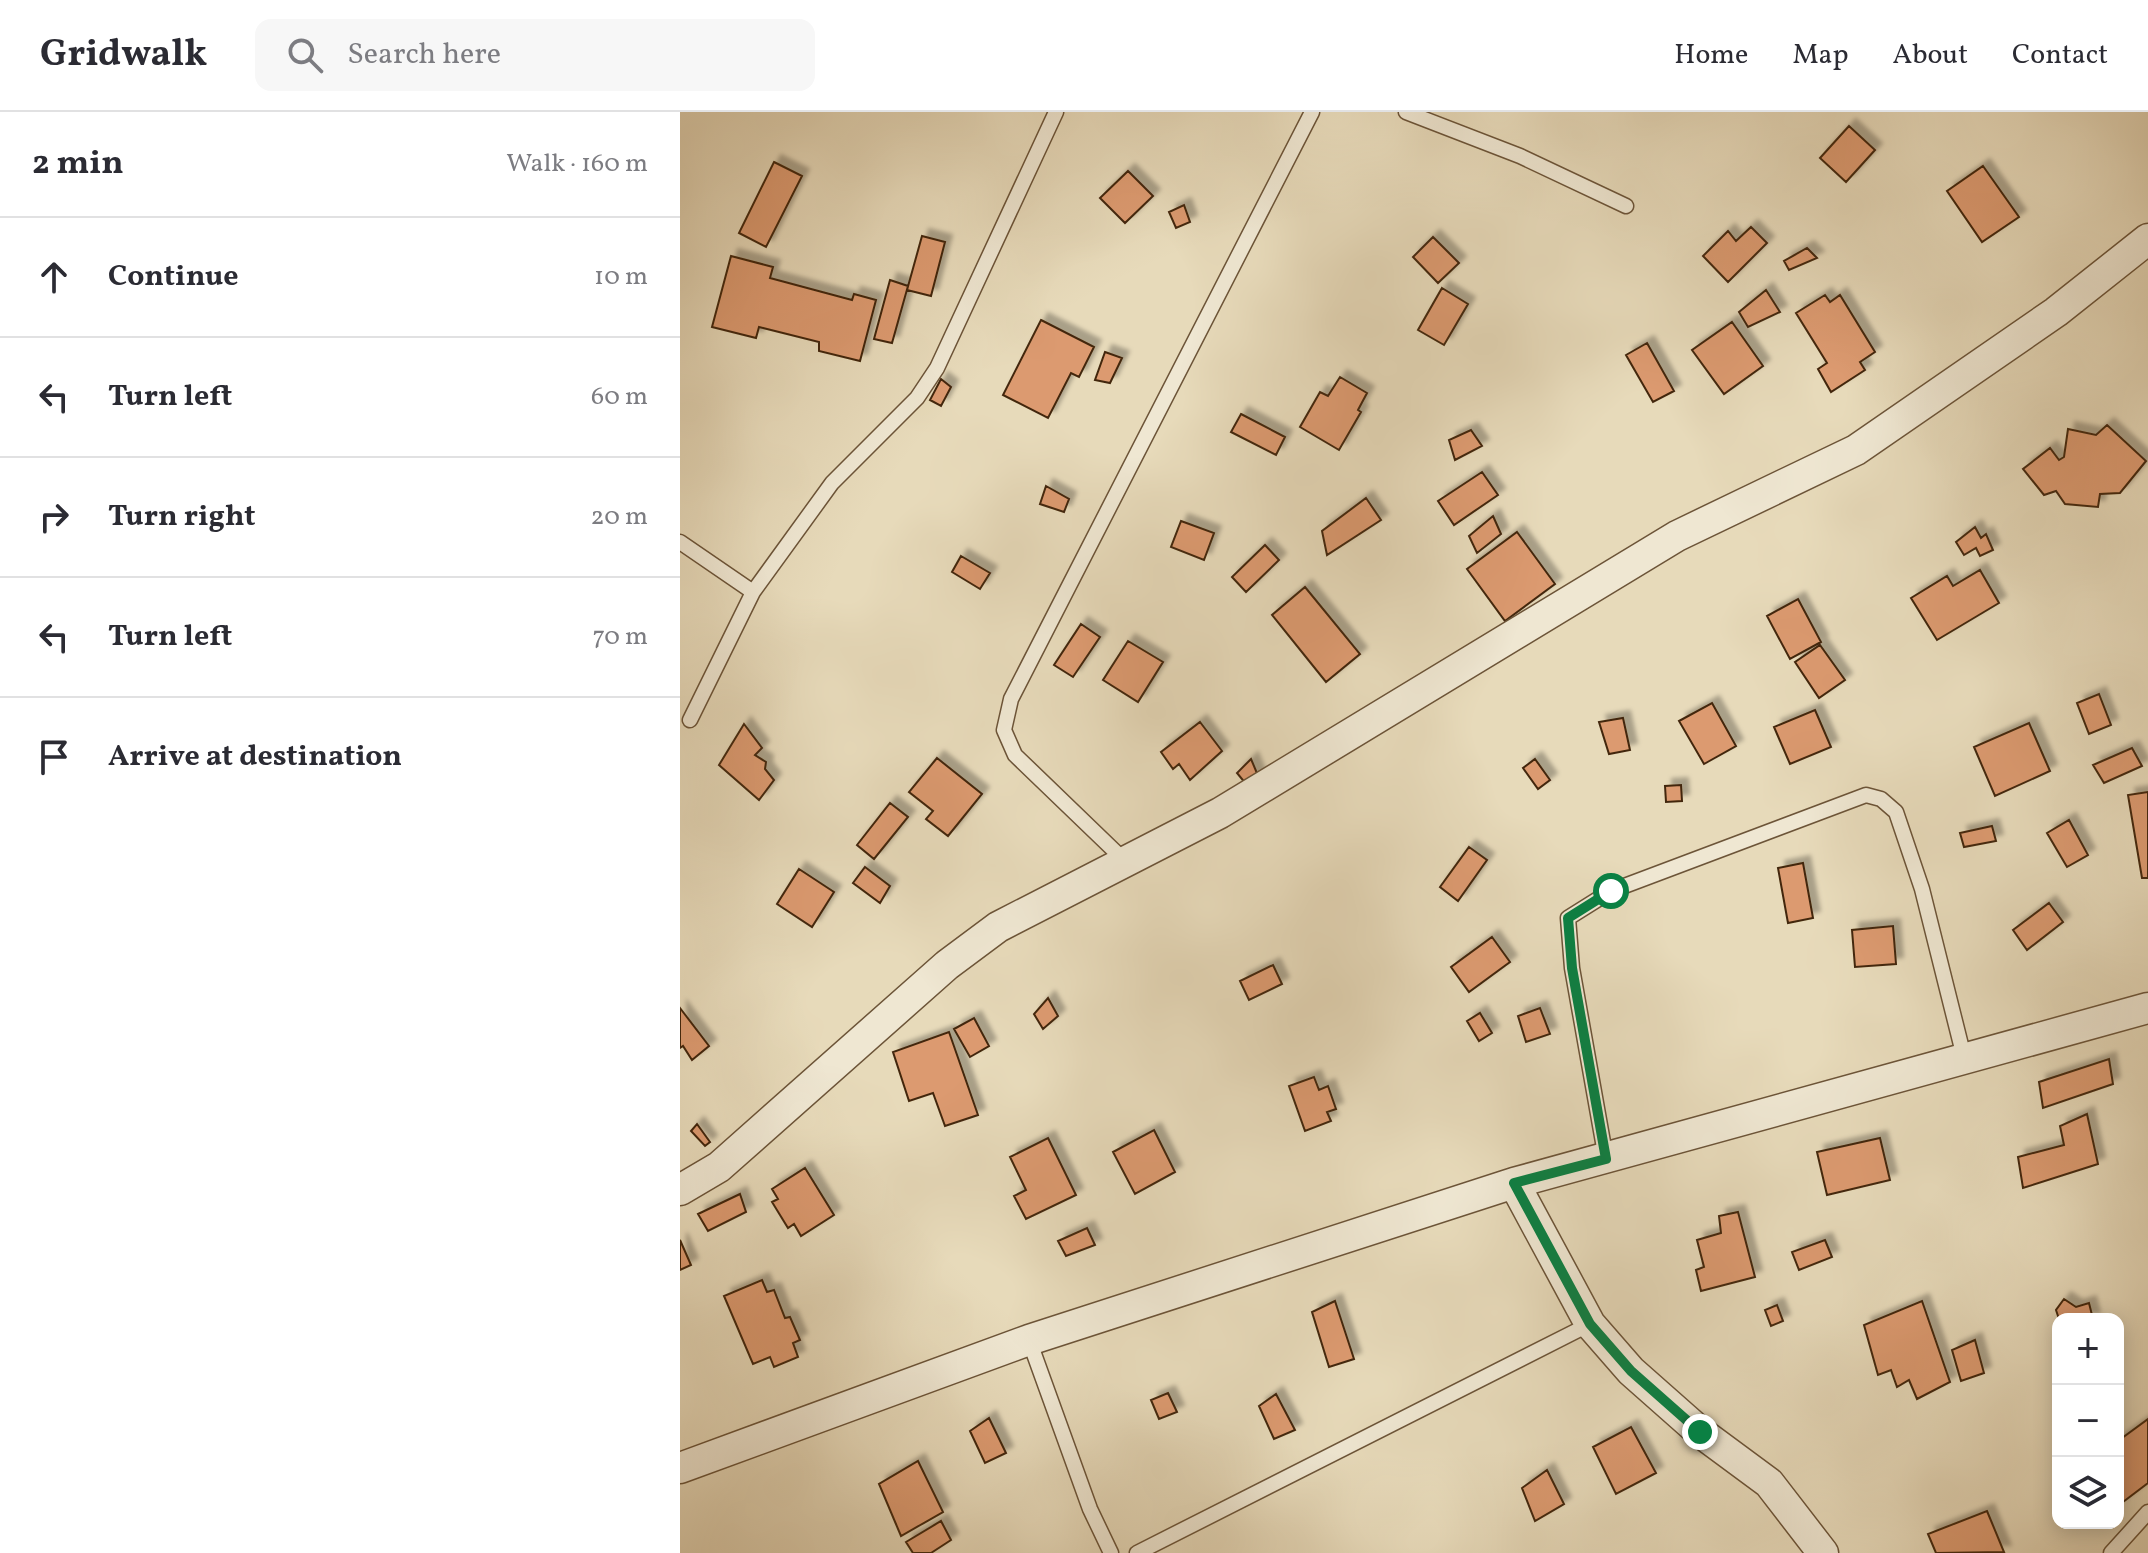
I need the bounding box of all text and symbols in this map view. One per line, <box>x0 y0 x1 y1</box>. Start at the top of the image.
search box <box>255 19 815 91</box>
text: Gridwalk <box>40 29 207 82</box>
icon: search <box>283 33 327 77</box>
text: Search here <box>347 34 501 76</box>
text: Home <box>1674 36 1748 75</box>
text: Map <box>1792 36 1848 75</box>
text: About <box>1892 36 1968 75</box>
text: Contact <box>2012 36 2108 75</box>
text: 2 min <box>32 141 124 188</box>
text: Walk · 160 m <box>506 146 648 182</box>
icon: ahead <box>32 255 76 299</box>
text: Continue <box>108 256 239 298</box>
text: 10 m <box>594 259 648 295</box>
icon: left <box>32 375 76 419</box>
text: Turn left <box>108 376 232 418</box>
text: 60 m <box>591 379 648 415</box>
icon: right <box>32 495 76 539</box>
text: Turn right <box>108 496 256 538</box>
text: 20 m <box>590 499 648 535</box>
icon: left <box>32 615 76 659</box>
text: Turn left <box>108 616 232 658</box>
text: 70 m <box>593 619 648 655</box>
icon: arrive <box>32 735 76 779</box>
text: Arrive at destination <box>108 736 402 778</box>
route start <box>1593 873 1629 909</box>
map controls <box>2052 1313 2124 1529</box>
button: + <box>2052 1313 2124 1385</box>
button: − <box>2052 1385 2124 1457</box>
route end <box>1682 1414 1718 1450</box>
button: layers <box>2052 1457 2124 1529</box>

